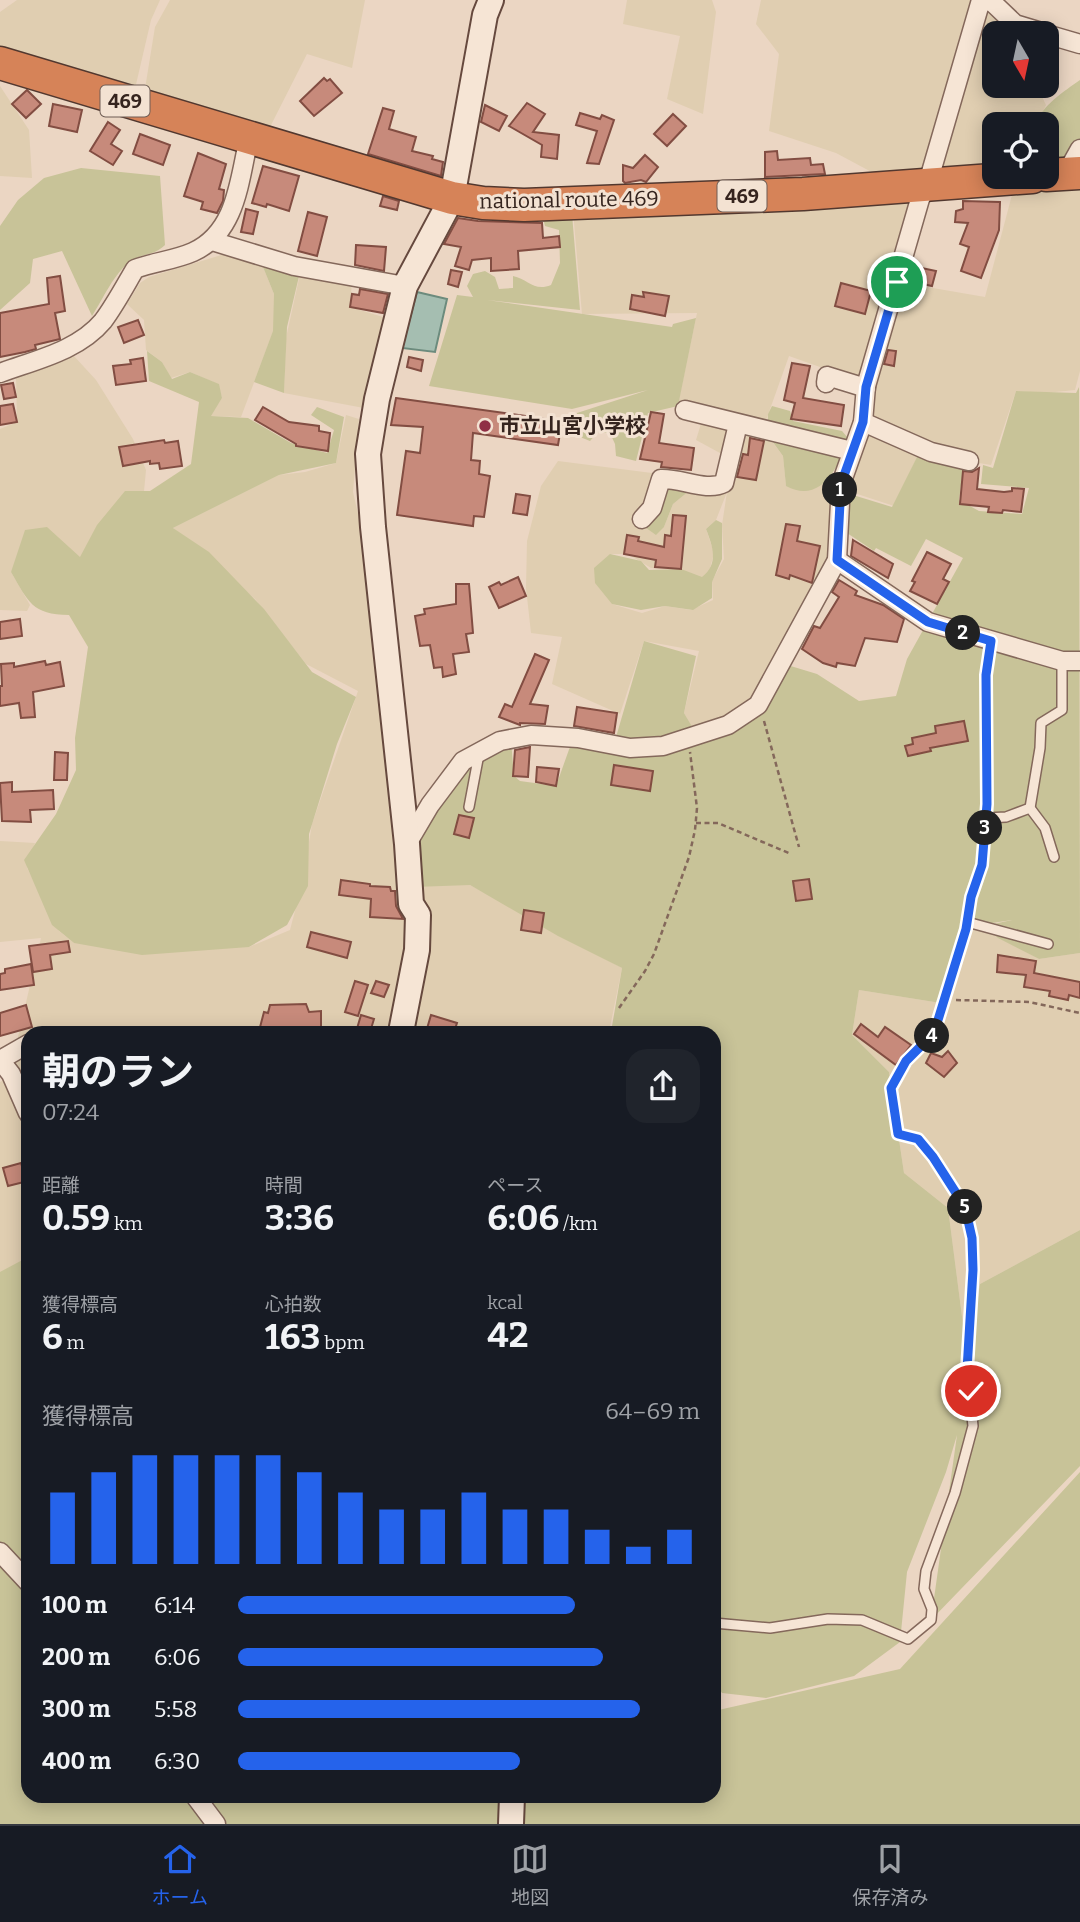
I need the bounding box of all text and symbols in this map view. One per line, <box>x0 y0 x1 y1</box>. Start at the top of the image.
north arrow <box>982 21 1059 98</box>
map controls <box>982 21 1059 189</box>
road number: 469 <box>100 86 150 116</box>
button: locate <box>982 112 1059 189</box>
road number: 469 <box>718 180 766 212</box>
street label: national route 469 <box>479 185 659 215</box>
pin <box>867 252 927 312</box>
icon: arrive <box>878 263 916 301</box>
place label: 市立山宮小学校 <box>499 413 646 439</box>
marker: 市立山宮小学校 <box>477 418 493 434</box>
pin: 1 <box>822 472 858 508</box>
text: 1 <box>835 478 844 501</box>
pin: 2 <box>946 616 981 650</box>
text: 2 <box>957 621 968 644</box>
pin: 3 <box>968 810 1002 846</box>
text: 3 <box>979 816 990 839</box>
pin: 4 <box>914 1018 950 1054</box>
text: 4 <box>926 1024 937 1047</box>
text: 朝のラン <box>42 1049 194 1095</box>
button: share <box>626 1049 700 1123</box>
text: 07:24 <box>42 1098 99 1126</box>
text: 距離 <box>42 1174 80 1197</box>
text: 時間 <box>265 1174 303 1197</box>
text: ペース <box>487 1174 543 1197</box>
pin: 5 <box>948 1190 982 1224</box>
text: 5 <box>959 1195 970 1218</box>
text: 0.59 <box>42 1197 110 1239</box>
text: 3:36 <box>265 1197 334 1239</box>
text: 6:06 <box>487 1197 559 1239</box>
text: km <box>110 1212 143 1235</box>
text: /km <box>559 1212 598 1235</box>
text: kcal <box>487 1291 523 1314</box>
text: 獲得標高 <box>42 1293 118 1316</box>
text: 心拍数 <box>265 1293 322 1316</box>
text: 42 <box>487 1314 528 1356</box>
text: 6 <box>42 1316 63 1358</box>
text: 163 <box>265 1316 320 1358</box>
text: m <box>63 1331 85 1354</box>
text: bpm <box>320 1331 365 1354</box>
pin <box>941 1361 1001 1421</box>
icon: check <box>952 1372 990 1410</box>
text: 64–69 m <box>605 1397 700 1425</box>
text: 獲得標高 <box>42 1402 134 1430</box>
text: 100 m <box>42 1591 107 1619</box>
text: 6:14 <box>154 1591 195 1619</box>
text: 200 m <box>42 1643 110 1671</box>
text: 6:06 <box>154 1643 201 1671</box>
text: 300 m <box>42 1695 111 1723</box>
text: 5:58 <box>154 1695 197 1723</box>
text: 400 m <box>42 1747 111 1775</box>
text: 6:30 <box>154 1747 200 1775</box>
tab: ホーム <box>152 1840 208 1909</box>
tab: 地図 <box>511 1840 549 1909</box>
tab: 保存済み <box>852 1840 928 1909</box>

